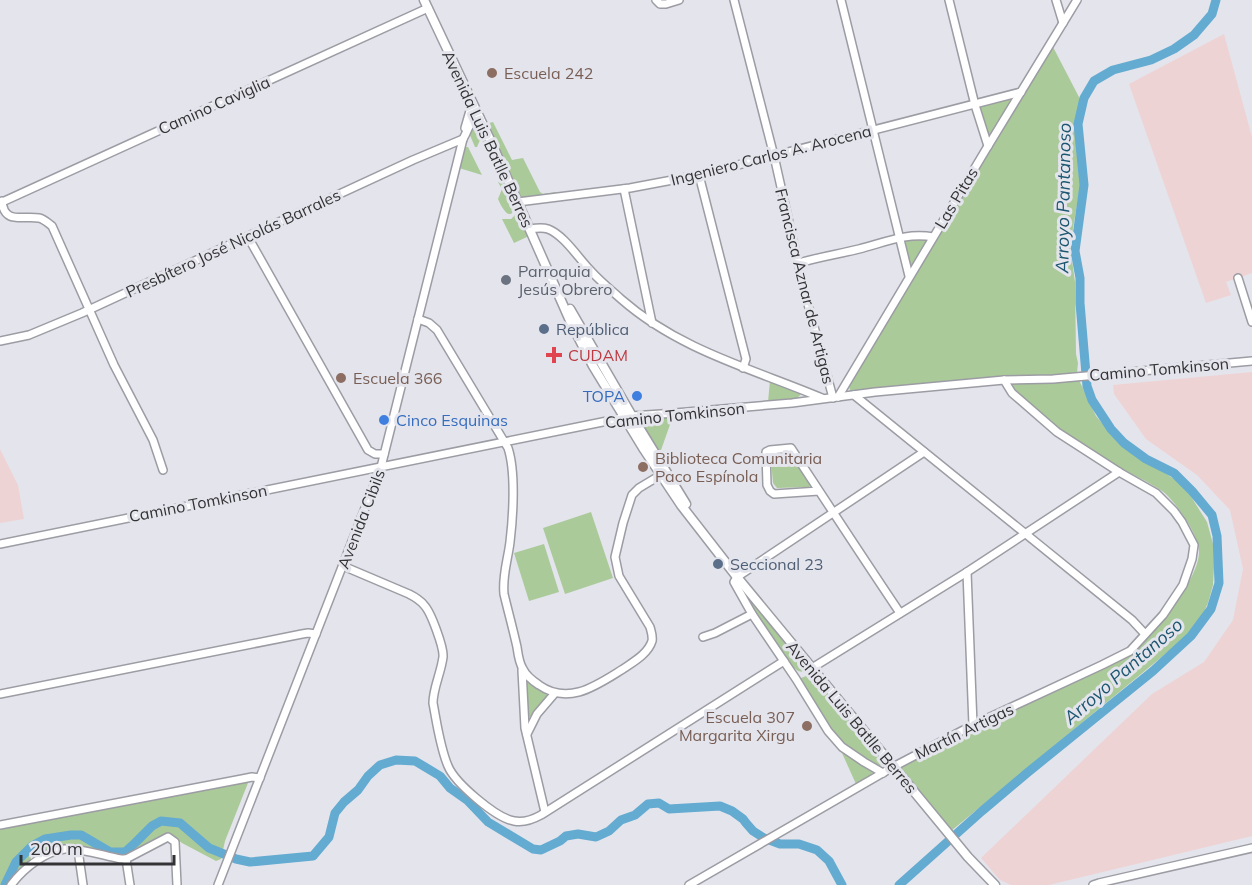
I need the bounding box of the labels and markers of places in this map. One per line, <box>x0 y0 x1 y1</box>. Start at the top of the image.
place label: Escuela 242 <box>504 63 593 83</box>
marker: Escuela 242 <box>485 66 499 80</box>
place label: Parroquia Jesús Obrero <box>518 261 612 299</box>
marker: Parroquia Jesús Obrero <box>499 273 513 287</box>
place label: República <box>556 319 629 339</box>
marker: República <box>537 322 551 336</box>
place label: CUDAM <box>568 345 628 365</box>
marker: CUDAM <box>545 346 563 364</box>
place label: Escuela 366 <box>353 368 442 388</box>
marker: Escuela 366 <box>334 371 348 385</box>
place label: TOPA <box>583 386 625 406</box>
marker: TOPA <box>630 389 644 403</box>
place label: Cinco Esquinas <box>396 410 508 430</box>
marker: Cinco Esquinas <box>377 413 391 427</box>
place label: Biblioteca Comunitaria Paco Espínola <box>655 448 822 486</box>
marker: Biblioteca Comunitaria Paco Espínola <box>636 460 650 474</box>
place label: Seccional 23 <box>730 554 823 574</box>
marker: Seccional 23 <box>711 557 725 571</box>
place label: Escuela 307 Margarita Xirgu <box>679 707 795 745</box>
marker: Escuela 307 Margarita Xirgu <box>800 719 814 733</box>

